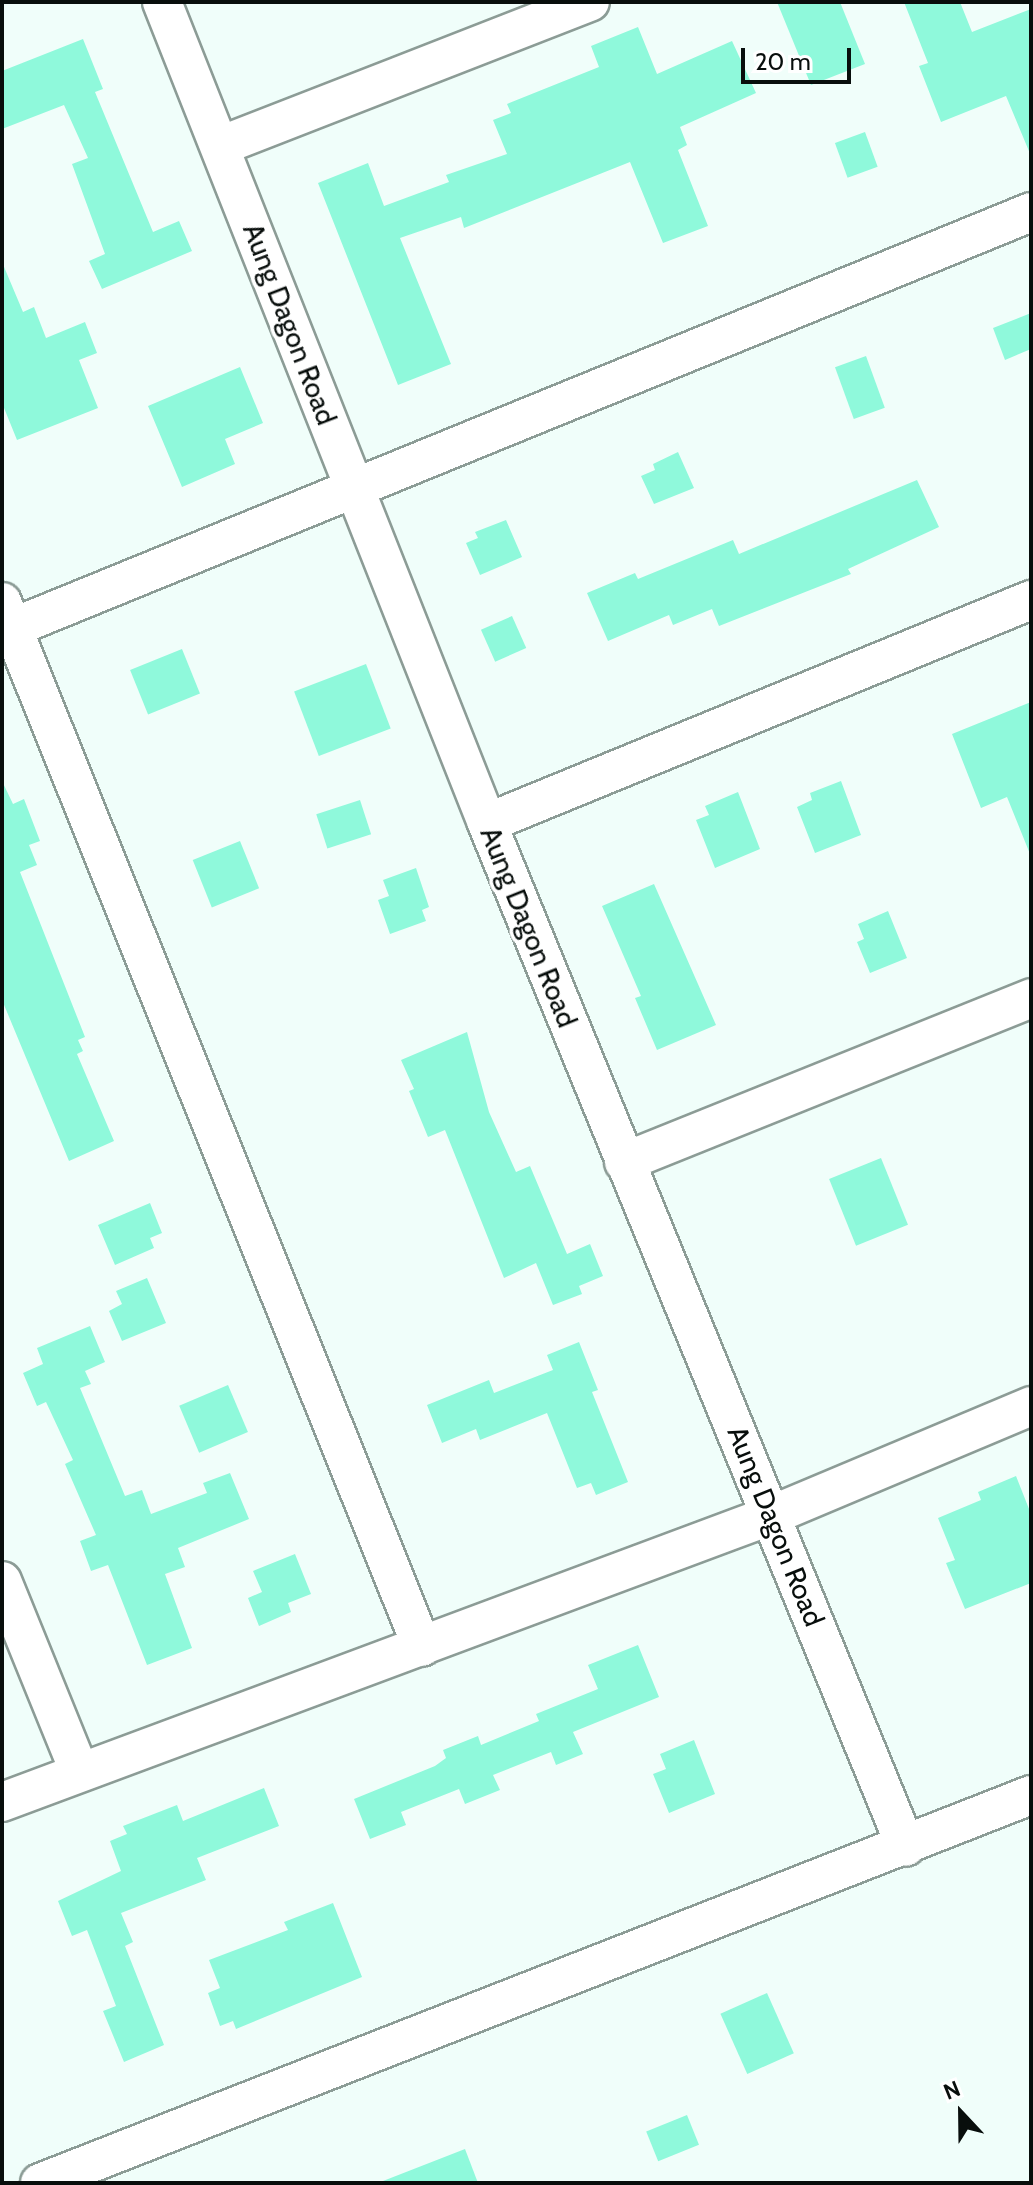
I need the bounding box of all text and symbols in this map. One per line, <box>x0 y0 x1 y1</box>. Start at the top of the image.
scale bar <box>745 32 855 82</box>
text: 20 m <box>755 47 811 76</box>
street label: Aung Dagon Road <box>236 219 344 429</box>
street label: Aung Dagon Road <box>474 822 584 1032</box>
street label: Aung Dagon Road <box>721 1421 831 1631</box>
north arrow <box>921 2073 1001 2153</box>
text: N <box>940 2075 964 2106</box>

